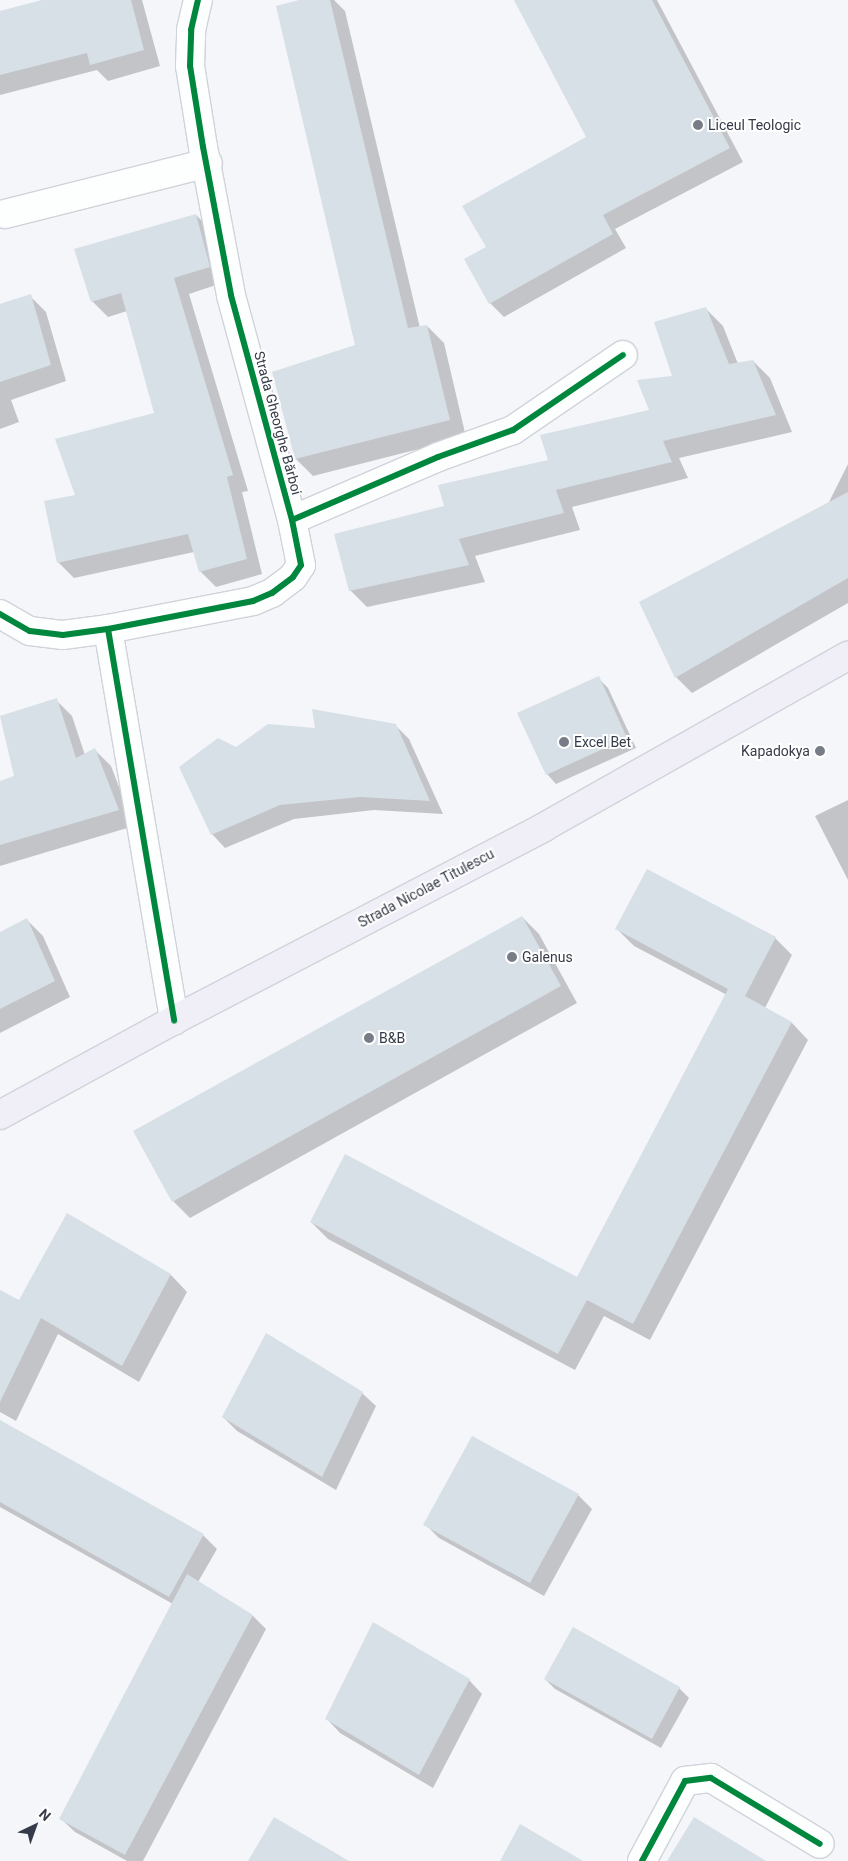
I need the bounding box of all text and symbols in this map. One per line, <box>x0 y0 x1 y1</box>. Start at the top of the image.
place label: Liceul Teologic <box>708 117 801 133</box>
marker: Liceul Teologic <box>692 119 704 131</box>
street label: Strada Gheorghe Bărboi <box>251 349 305 497</box>
place label: Excel Bet <box>574 734 631 750</box>
marker: Excel Bet <box>558 736 570 748</box>
place label: Kapadokya <box>741 743 810 759</box>
marker: Kapadokya <box>814 745 826 757</box>
street label: Strada Nicolae Titulescu <box>355 845 497 931</box>
place label: Galenus <box>522 949 573 965</box>
marker: Galenus <box>506 951 518 963</box>
place label: B&B <box>379 1030 405 1046</box>
marker: B&B <box>363 1032 375 1044</box>
north arrow <box>10 1801 60 1851</box>
text: N <box>36 1806 54 1824</box>

